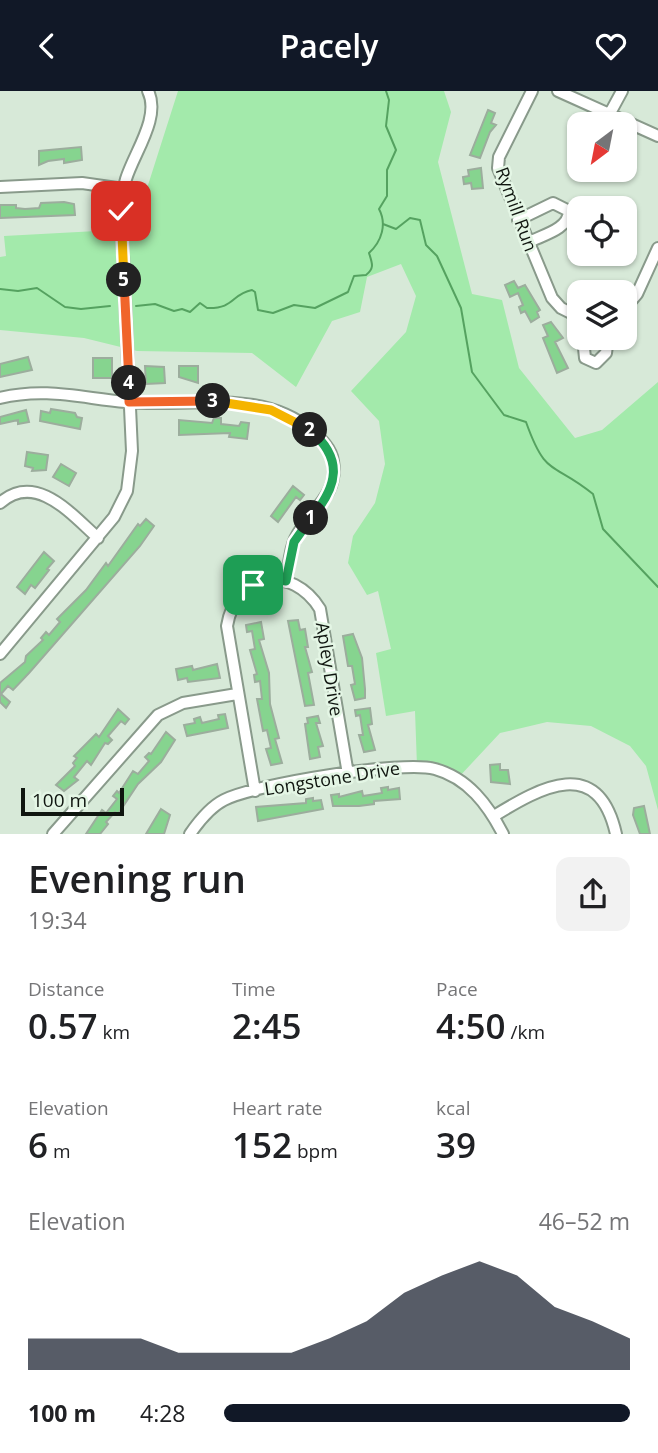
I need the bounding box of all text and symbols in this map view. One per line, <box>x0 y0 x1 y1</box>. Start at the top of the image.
text: Pacely <box>280 24 378 67</box>
icon: back <box>28 27 66 65</box>
icon: heart <box>592 27 630 65</box>
north arrow <box>567 112 637 182</box>
map controls <box>567 112 637 350</box>
street label: Rymill Run <box>491 163 543 255</box>
pin <box>91 181 151 241</box>
icon: check <box>102 192 140 230</box>
button: locate <box>567 196 637 266</box>
pin: 5 <box>106 263 142 297</box>
text: 5 <box>118 266 129 292</box>
button: layers <box>567 280 637 350</box>
pin: 4 <box>111 365 146 401</box>
text: 4 <box>123 369 134 395</box>
pin: 3 <box>196 383 230 419</box>
text: 3 <box>207 387 218 413</box>
pin: 2 <box>292 413 328 447</box>
text: 2 <box>304 416 315 442</box>
pin: 1 <box>294 501 328 535</box>
text: 1 <box>305 504 316 530</box>
pin <box>223 555 283 615</box>
icon: arrive <box>234 566 272 604</box>
street label: Apley Drive <box>311 620 349 718</box>
street label: Longstone Drive <box>263 755 401 801</box>
scale bar <box>21 785 124 816</box>
text: 100 m <box>32 787 87 813</box>
text: Evening run <box>28 852 246 904</box>
button: share <box>556 857 630 931</box>
text: 19:34 <box>28 904 87 936</box>
text: Distance <box>28 976 104 1002</box>
text: Time <box>232 976 276 1002</box>
text: Pace <box>436 976 478 1002</box>
text: 0.57 <box>28 1002 98 1049</box>
text: 2:45 <box>232 1002 302 1049</box>
text: 4:50 <box>436 1002 506 1049</box>
text: km <box>98 1019 130 1045</box>
text: /km <box>506 1019 545 1045</box>
text: Elevation <box>28 1095 109 1121</box>
text: Heart rate <box>232 1095 322 1121</box>
text: kcal <box>436 1095 470 1121</box>
text: 6 <box>28 1121 48 1168</box>
text: 152 <box>232 1121 292 1168</box>
text: 39 <box>436 1121 476 1168</box>
text: m <box>48 1138 71 1164</box>
text: bpm <box>292 1138 338 1164</box>
text: Elevation <box>28 1205 126 1237</box>
text: 46–52 m <box>539 1205 630 1237</box>
text: 100 m <box>28 1397 96 1429</box>
text: 4:28 <box>140 1397 186 1429</box>

